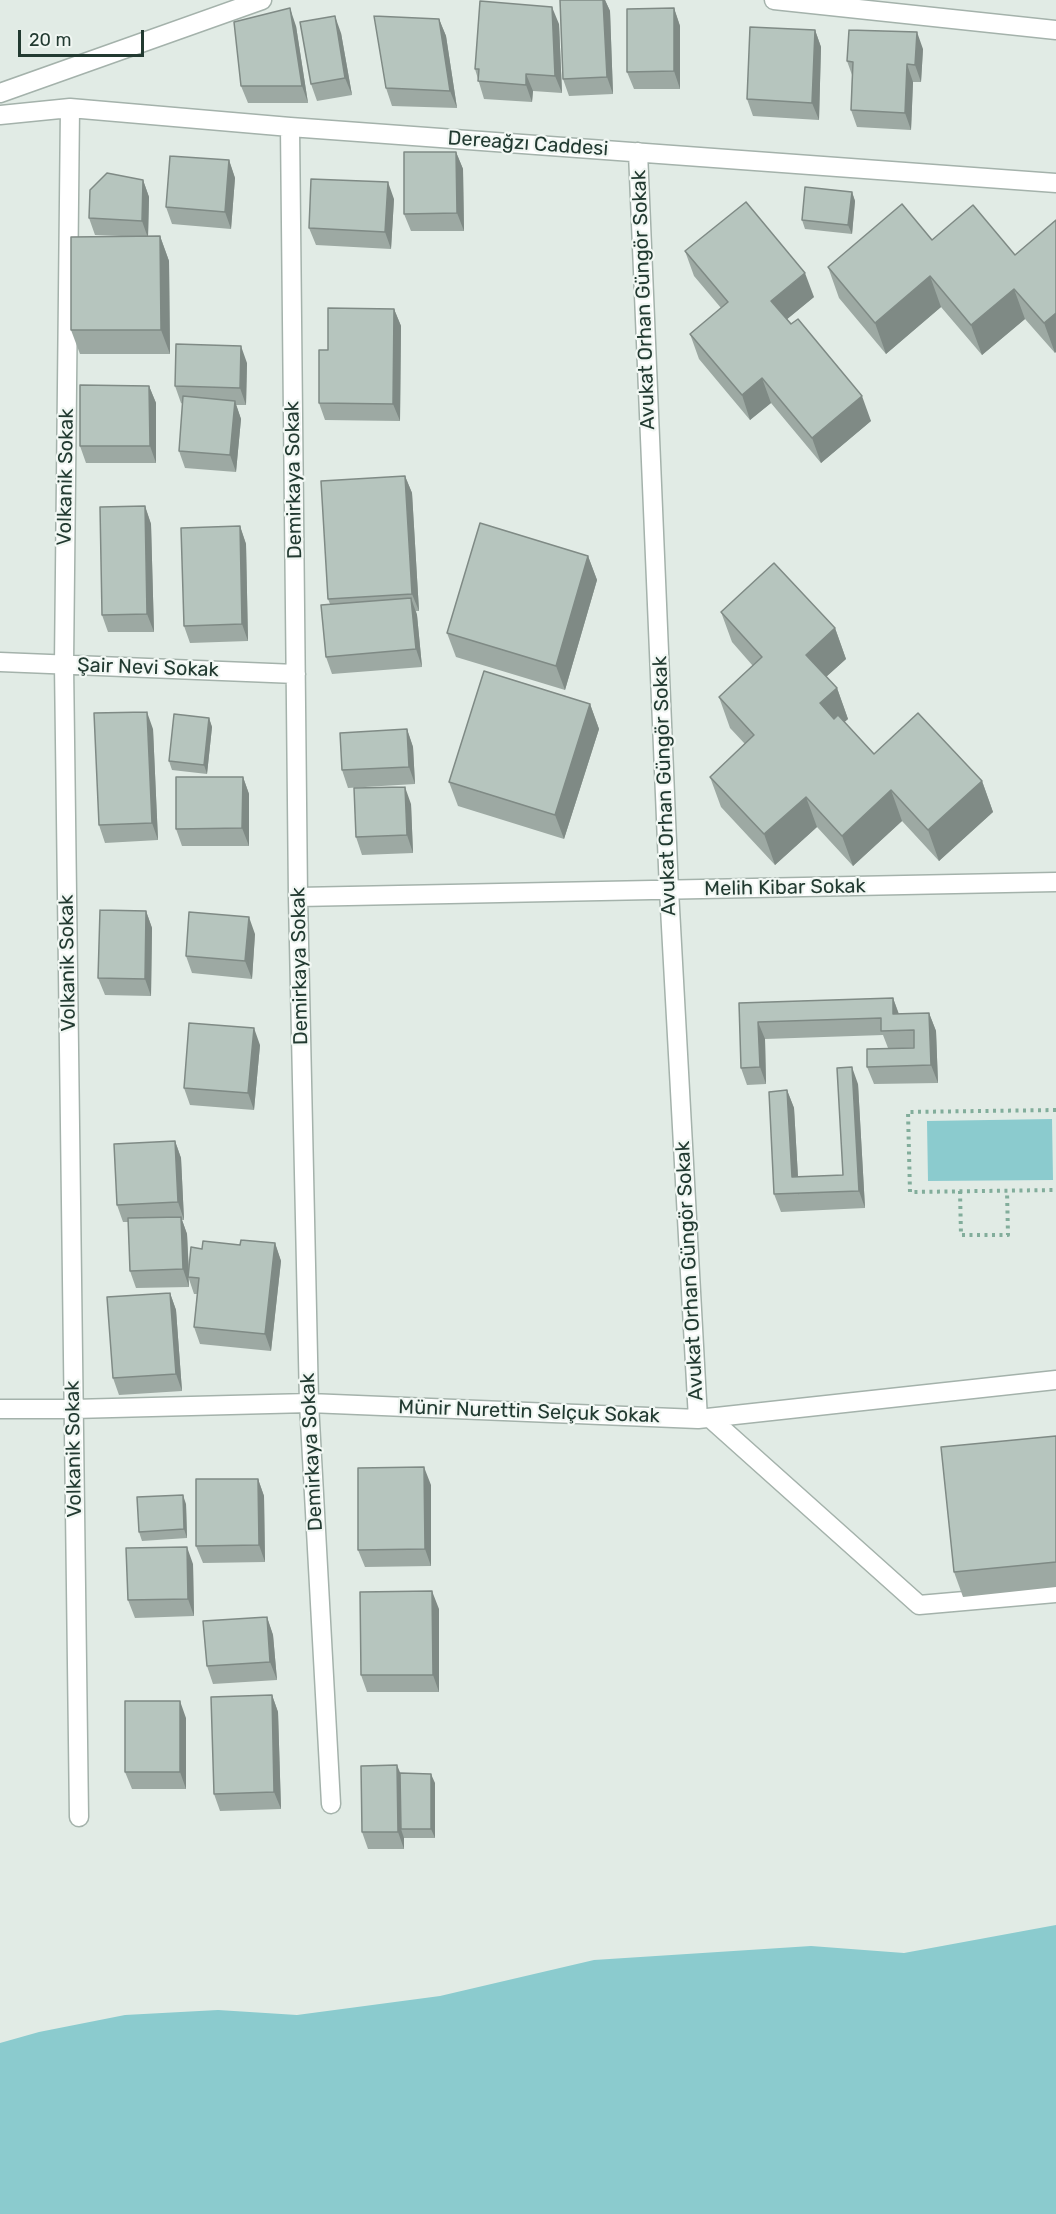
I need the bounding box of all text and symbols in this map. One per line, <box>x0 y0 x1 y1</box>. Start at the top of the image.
scale bar <box>21 18 147 56</box>
text: 20 m <box>29 29 71 51</box>
street label: Dereağzı Caddesi <box>447 126 609 162</box>
street label: Avukat Orhan Güngör Sokak <box>627 170 661 430</box>
street label: Demirkaya Sokak <box>281 401 307 559</box>
street label: Volkanik Sokak <box>53 408 79 546</box>
street label: Şair Nevi Sokak <box>77 654 219 682</box>
street label: Avukat Orhan Güngör Sokak <box>648 656 682 916</box>
street label: Melih Kibar Sokak <box>704 875 866 901</box>
street label: Demirkaya Sokak <box>287 887 313 1045</box>
street label: Volkanik Sokak <box>55 894 81 1032</box>
street label: Avukat Orhan Güngör Sokak <box>671 1140 709 1402</box>
street label: Demirkaya Sokak <box>296 1372 328 1532</box>
street label: Volkanik Sokak <box>61 1380 87 1518</box>
street label: Münir Nurettin Selçuk Sokak <box>398 1395 660 1429</box>

